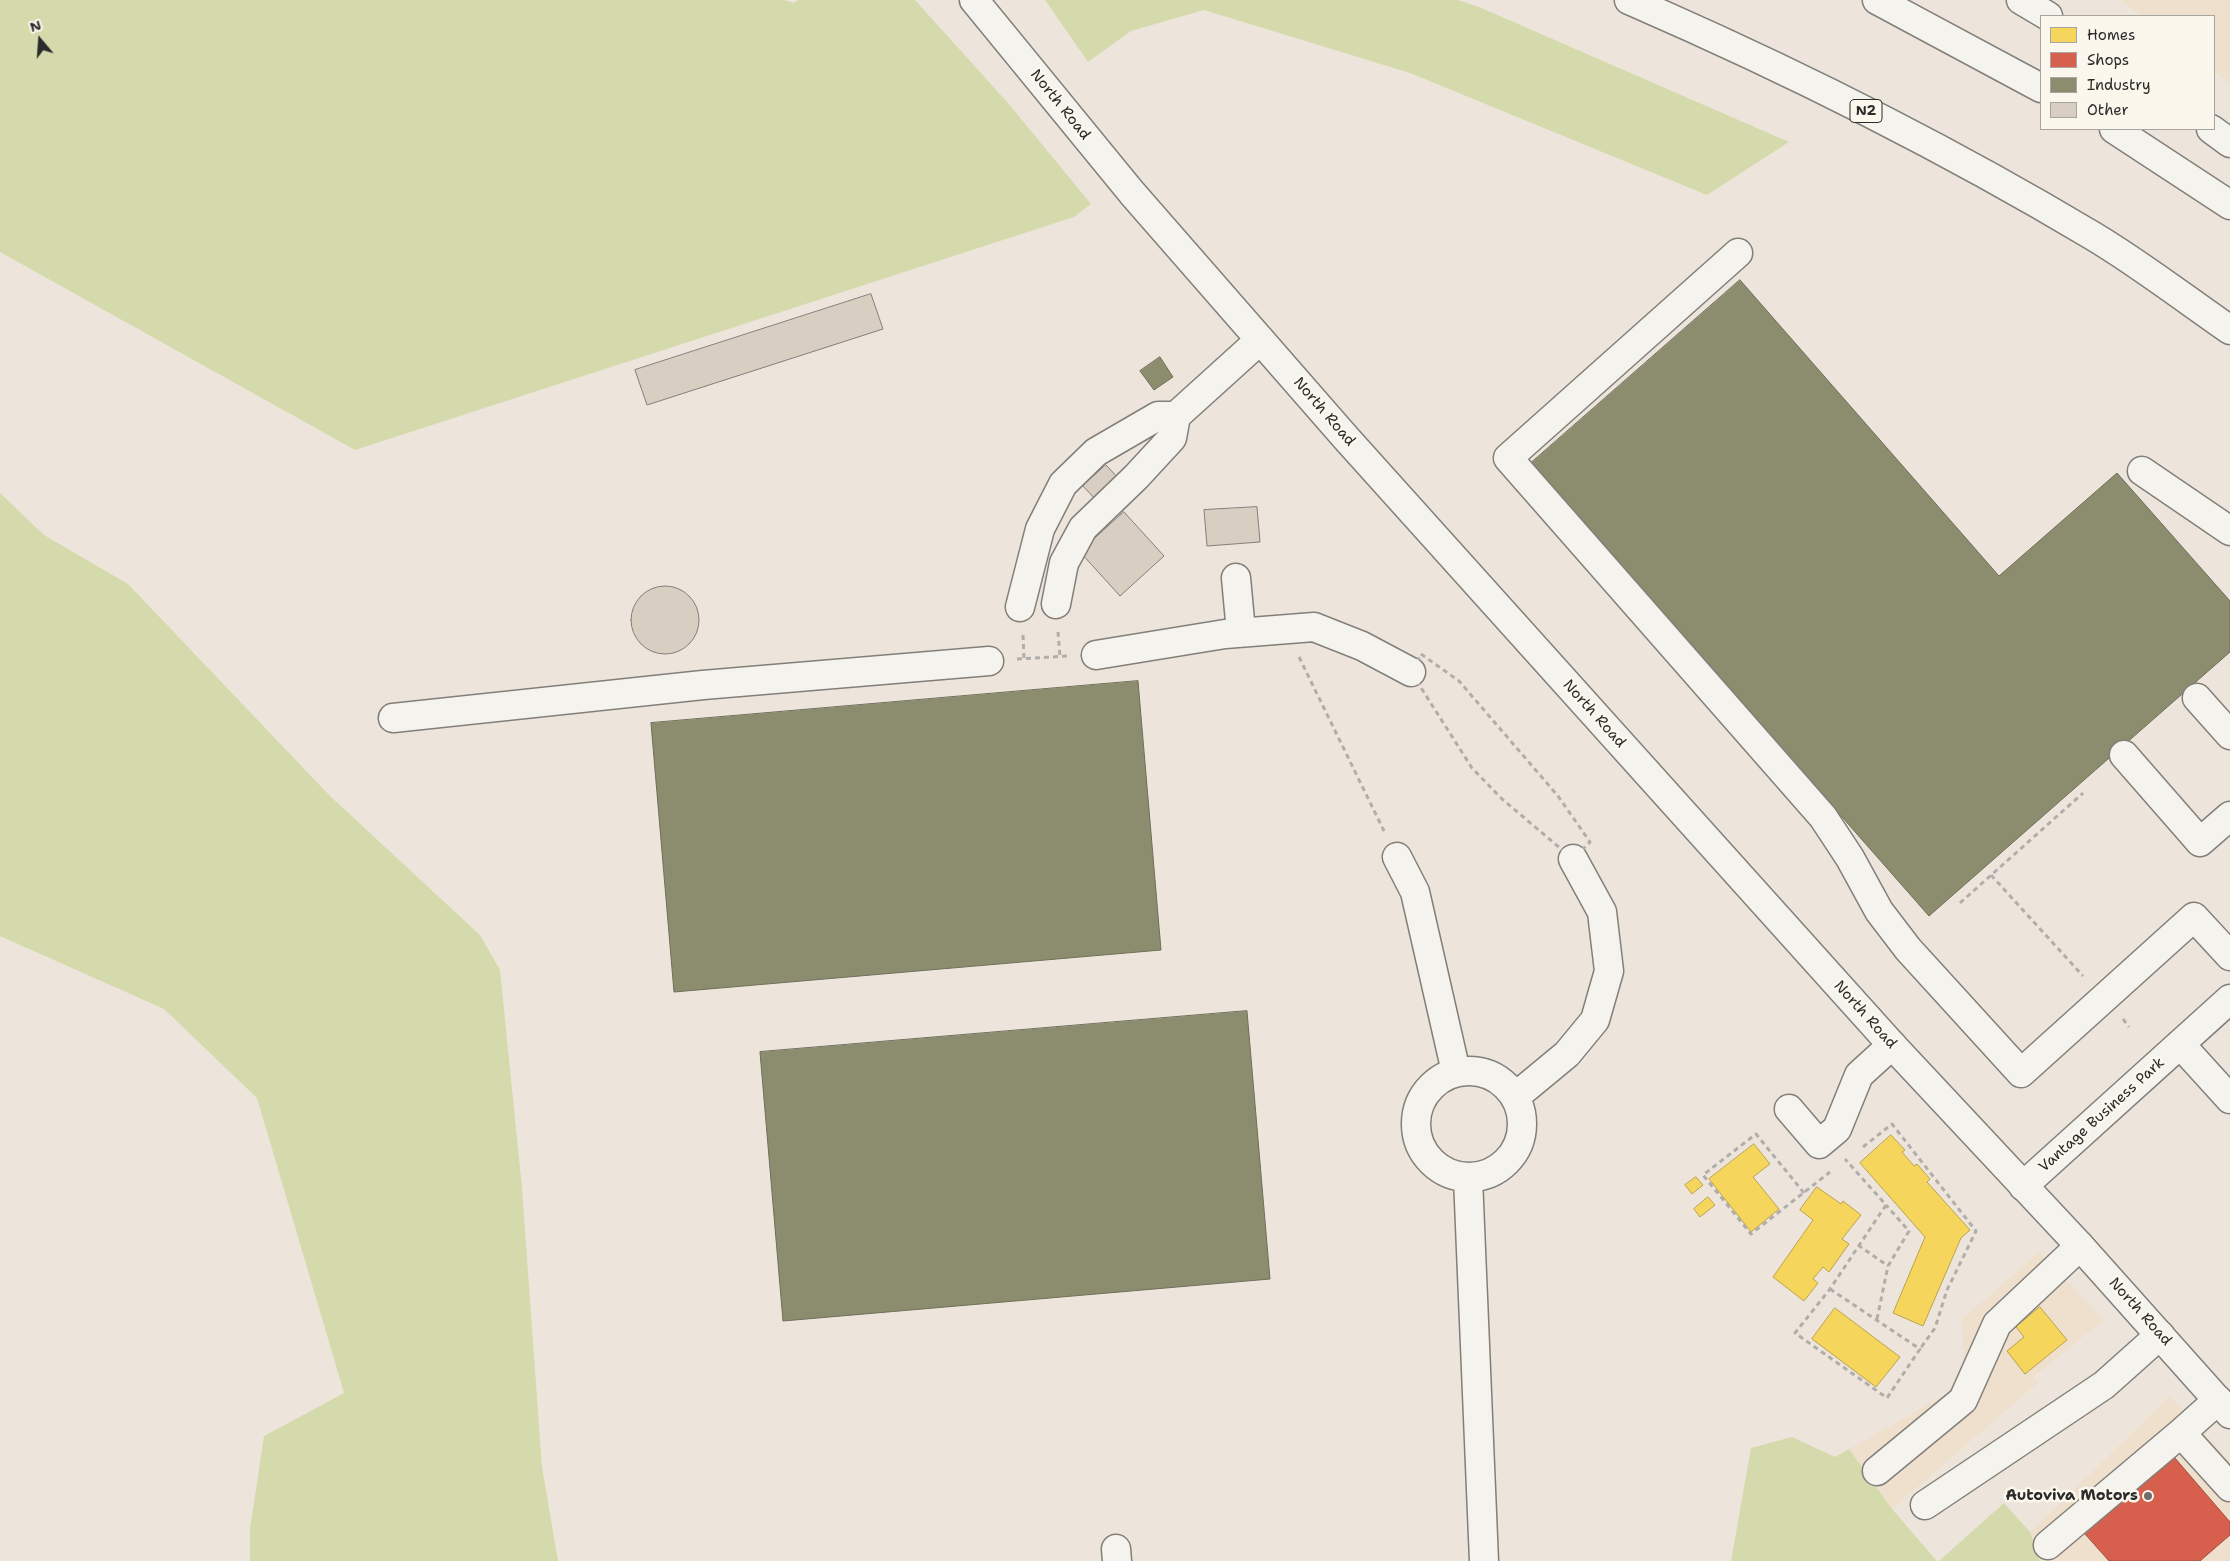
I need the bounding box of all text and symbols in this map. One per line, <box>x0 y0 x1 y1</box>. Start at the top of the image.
north arrow <box>15 15 65 65</box>
text: N <box>27 15 43 36</box>
legend <box>2040 15 2215 130</box>
text: Homes <box>2087 25 2135 45</box>
text: Shops <box>2087 50 2129 70</box>
street label: North Road <box>1026 66 1094 144</box>
text: Industry <box>2087 75 2151 95</box>
road number: N2 <box>1850 100 1882 122</box>
text: Other <box>2087 100 2129 120</box>
street label: North Road <box>1289 374 1359 450</box>
street label: North Road <box>1559 676 1629 752</box>
street label: North Road <box>1830 977 1900 1053</box>
street label: Vantage Business Park <box>2035 1054 2169 1176</box>
street label: North Road <box>2105 1274 2175 1350</box>
place label: Autoviva Motors <box>2005 1487 2138 1505</box>
marker: Autoviva Motors <box>2142 1490 2154 1502</box>

